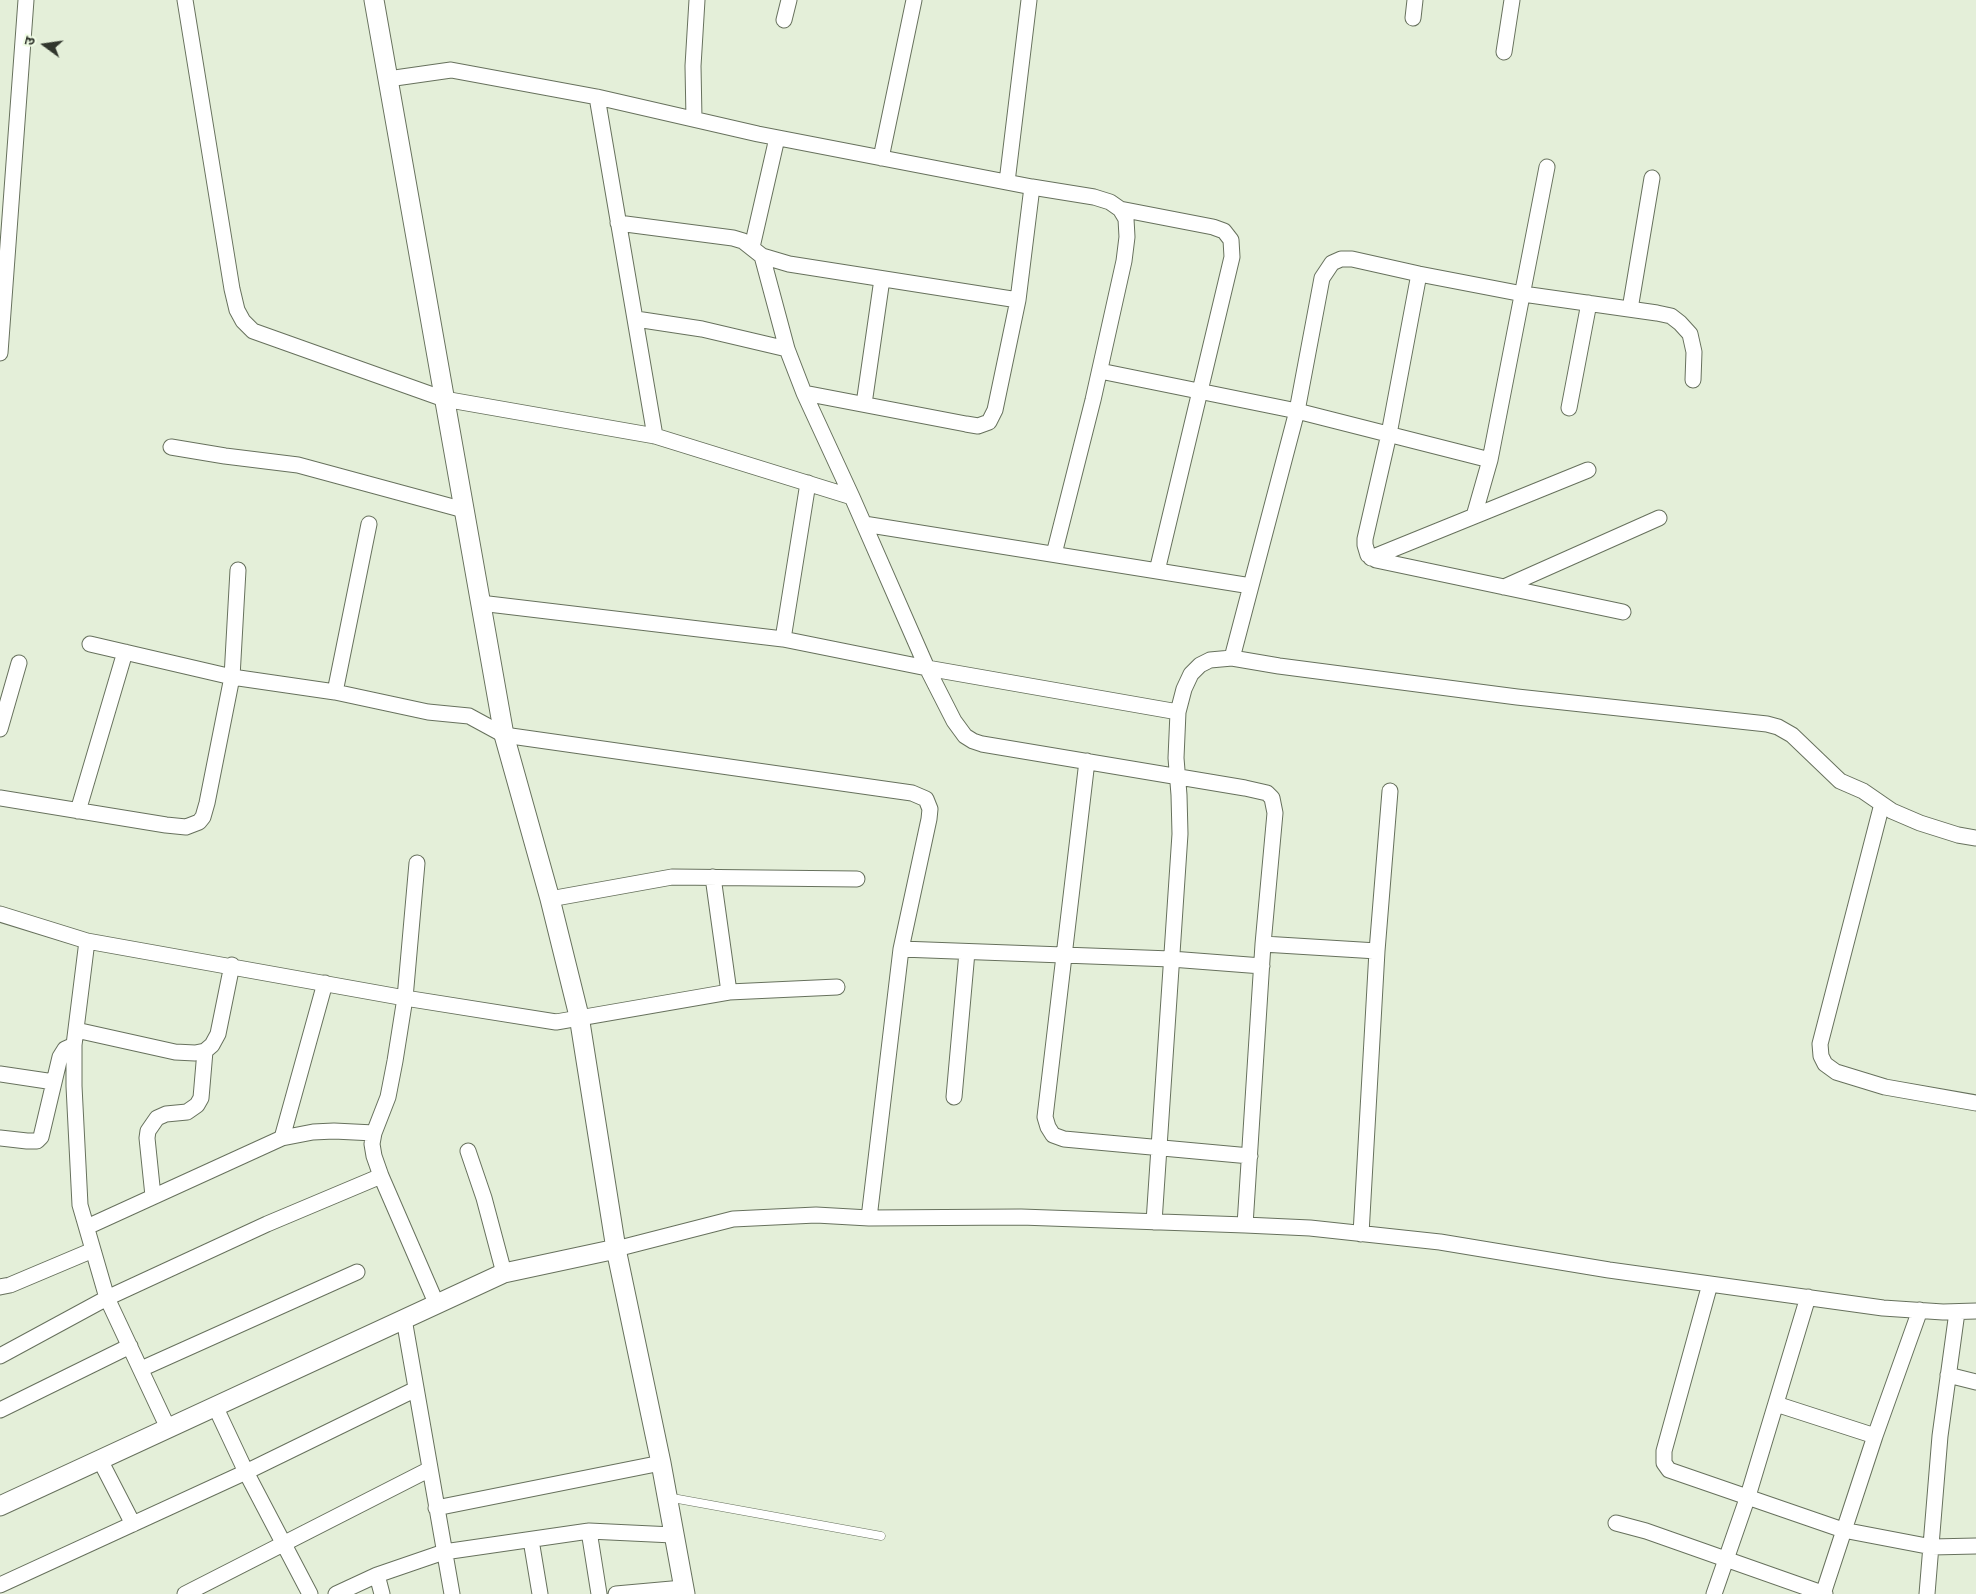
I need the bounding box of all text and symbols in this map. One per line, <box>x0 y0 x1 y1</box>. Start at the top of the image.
north arrow <box>20 20 70 70</box>
text: उ <box>21 35 39 47</box>

